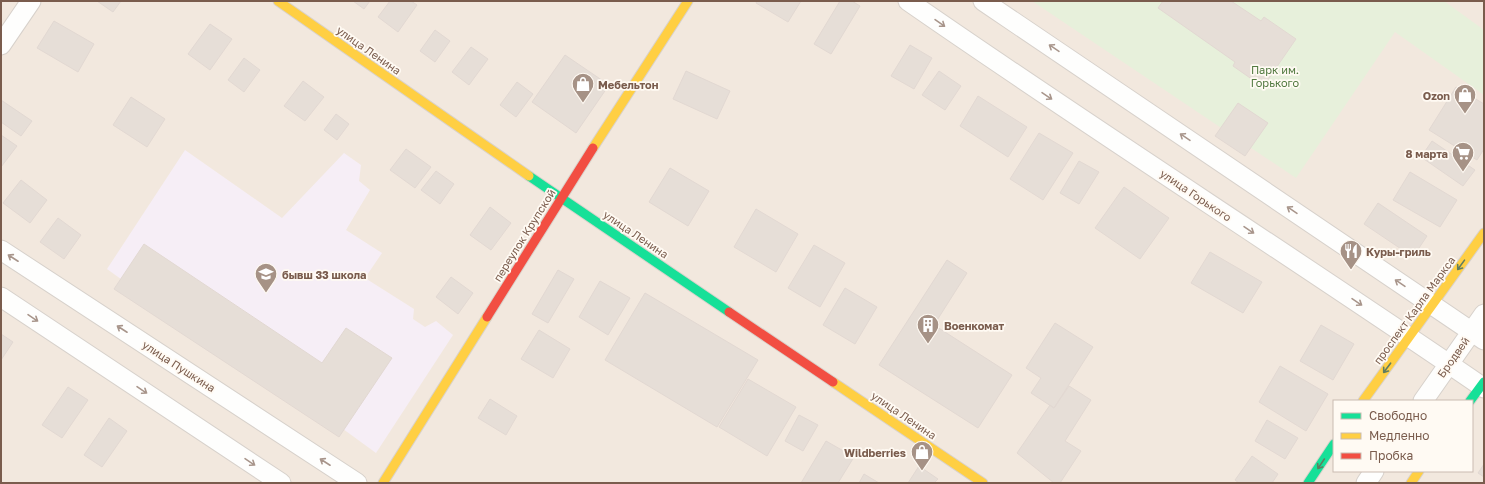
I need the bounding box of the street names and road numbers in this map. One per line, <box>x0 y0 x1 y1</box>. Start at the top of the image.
street label: улица Ленина <box>334 23 404 77</box>
street label: улица Горького <box>1158 166 1235 224</box>
street label: переулок Крупской <box>490 186 558 284</box>
street label: улица Ленина <box>601 207 671 261</box>
street label: проспект Карла Маркса <box>1371 254 1457 366</box>
street label: Бродвей <box>1434 334 1472 380</box>
street label: улица Пушкина <box>140 338 218 394</box>
street label: улица Ленина <box>869 388 939 442</box>

